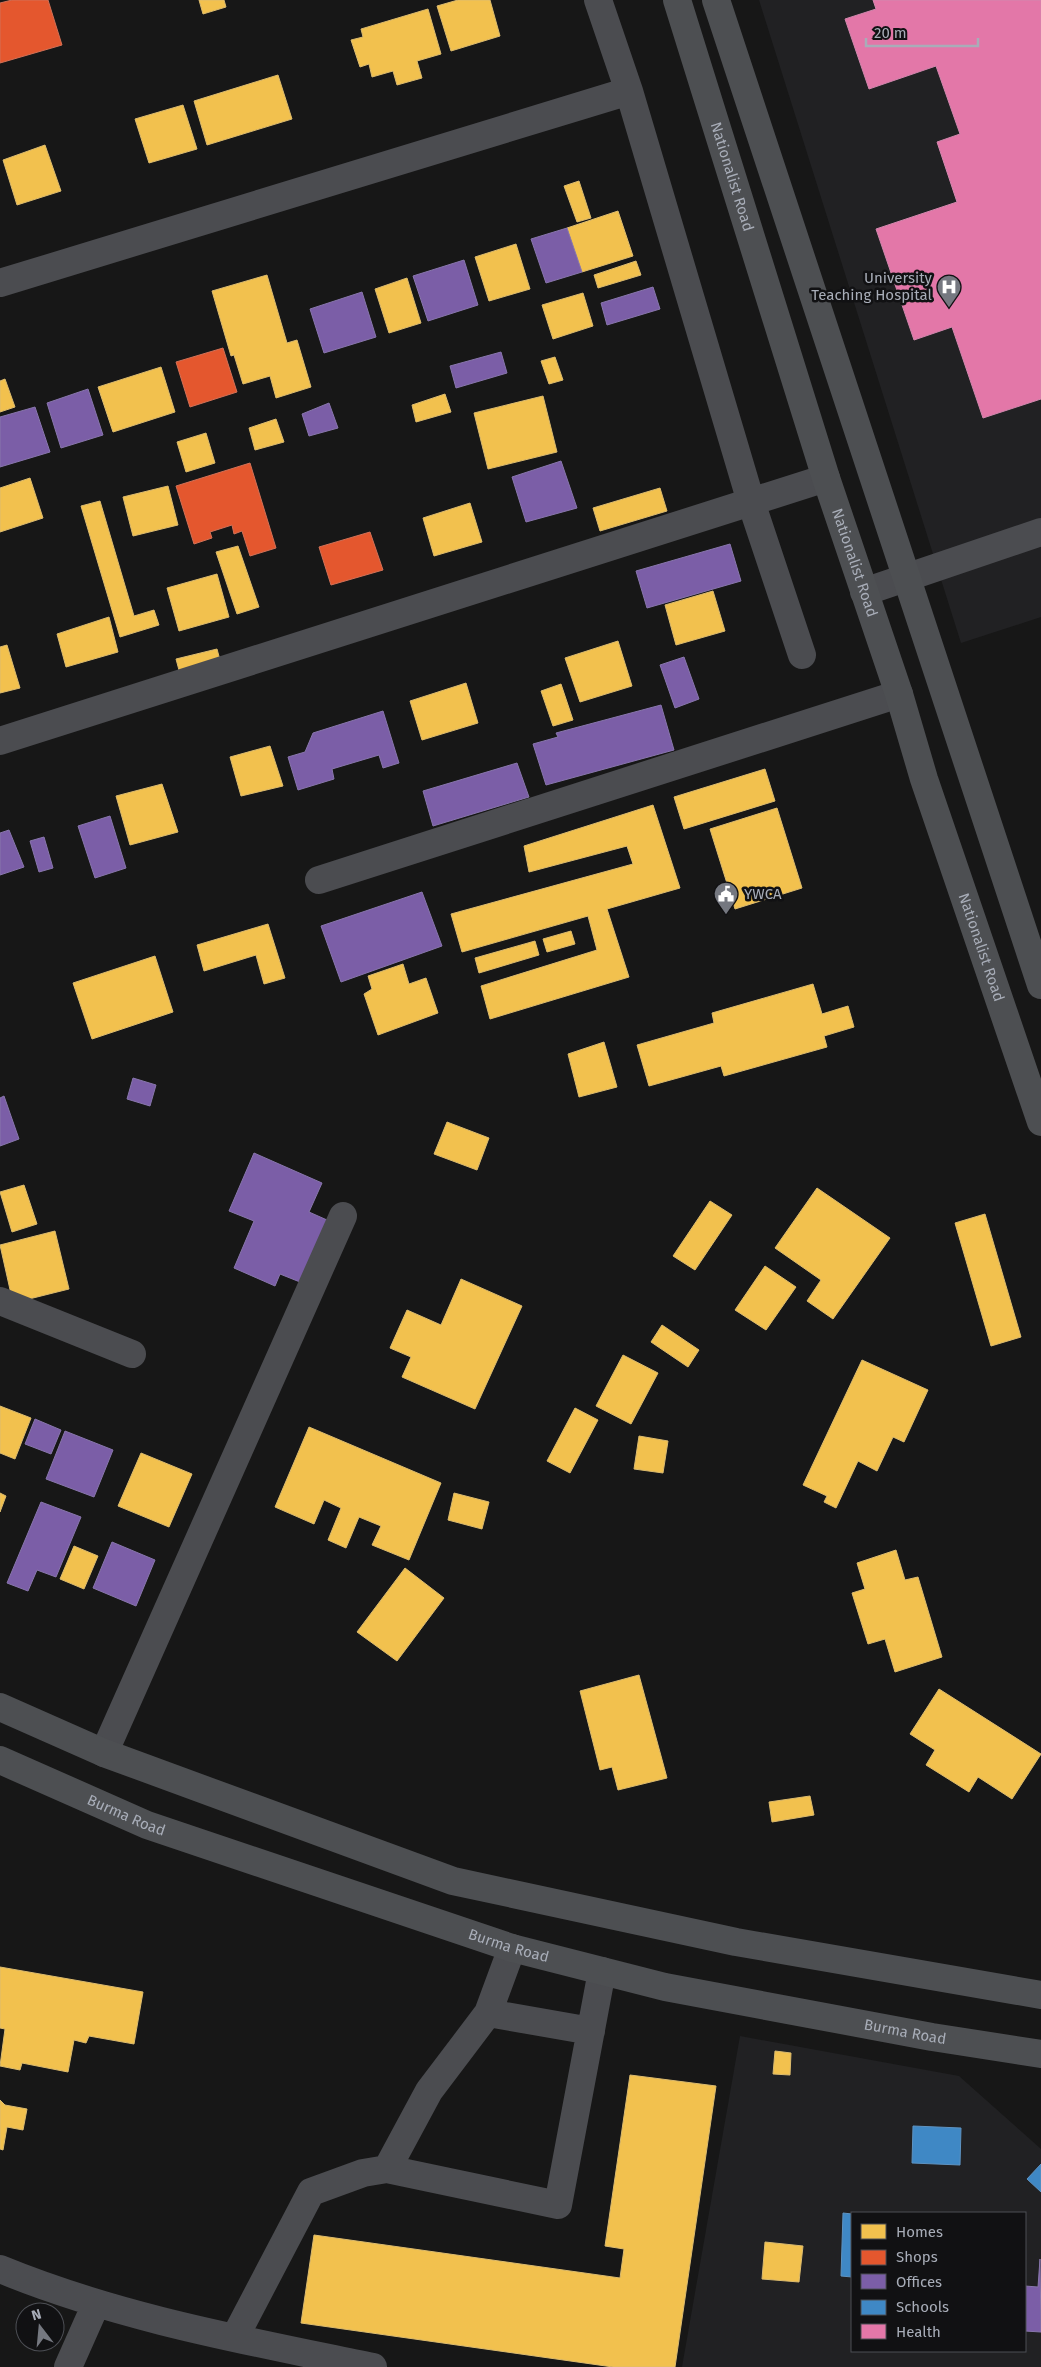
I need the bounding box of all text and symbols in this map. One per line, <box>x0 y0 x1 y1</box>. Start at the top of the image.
scale bar <box>866 15 978 47</box>
text: 20 m <box>874 24 907 42</box>
street label: Nationalist Road <box>707 120 758 233</box>
place label: University Teaching Hospital <box>811 269 933 304</box>
hospital icon: University Teaching Hospital <box>936 274 962 308</box>
street label: Nationalist Road <box>828 506 881 619</box>
public building icon: YWCA <box>713 881 739 915</box>
place label: YWCA <box>744 885 782 903</box>
street label: Nationalist Road <box>955 891 1008 1004</box>
street label: Burma Road <box>84 1791 168 1840</box>
street label: Burma Road <box>466 1925 551 1966</box>
street label: Burma Road <box>862 2015 947 2048</box>
legend <box>851 2212 1026 2352</box>
text: Homes <box>896 2223 943 2241</box>
text: Shops <box>896 2248 938 2266</box>
text: Offices <box>896 2273 942 2291</box>
text: Schools <box>896 2298 949 2316</box>
north arrow <box>15 2302 65 2352</box>
text: N <box>30 2306 43 2324</box>
text: Health <box>896 2323 941 2341</box>

